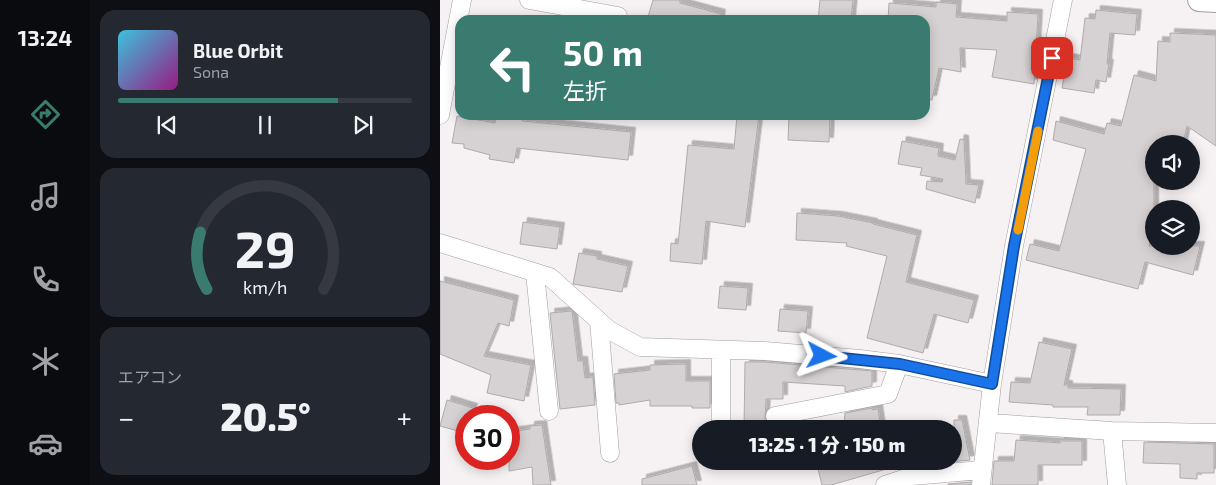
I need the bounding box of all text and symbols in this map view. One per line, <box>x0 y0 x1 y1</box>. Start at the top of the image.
text: 13:24 <box>18 24 72 50</box>
text: 50 m <box>563 31 643 73</box>
icon: left <box>480 35 545 100</box>
pin <box>1031 37 1073 79</box>
text: Blue Orbit <box>193 39 283 62</box>
icon: arrive <box>1038 44 1066 72</box>
text: Sona <box>193 62 229 81</box>
text: 左折 <box>563 77 607 103</box>
icon: directions <box>28 97 63 132</box>
icon: previous <box>153 111 181 139</box>
icon: pause <box>251 111 279 139</box>
icon: next <box>349 111 377 139</box>
map controls <box>1145 135 1200 255</box>
button: sound <box>1145 135 1200 190</box>
icon: music <box>28 179 63 214</box>
button: layers <box>1145 200 1200 255</box>
text: 29 <box>235 216 295 278</box>
icon: phone <box>28 262 63 297</box>
text: km/h <box>243 276 287 298</box>
position arrow <box>795 329 847 381</box>
icon: climate <box>28 344 63 379</box>
text: エアコン <box>118 367 182 386</box>
text: 20.5° <box>220 393 311 439</box>
text: − <box>118 400 134 434</box>
text: + <box>397 400 412 434</box>
speed limit sign: 30 <box>455 405 520 470</box>
icon: car <box>28 426 63 461</box>
text: 13:25 · 1 分 · 150 m <box>749 433 905 456</box>

